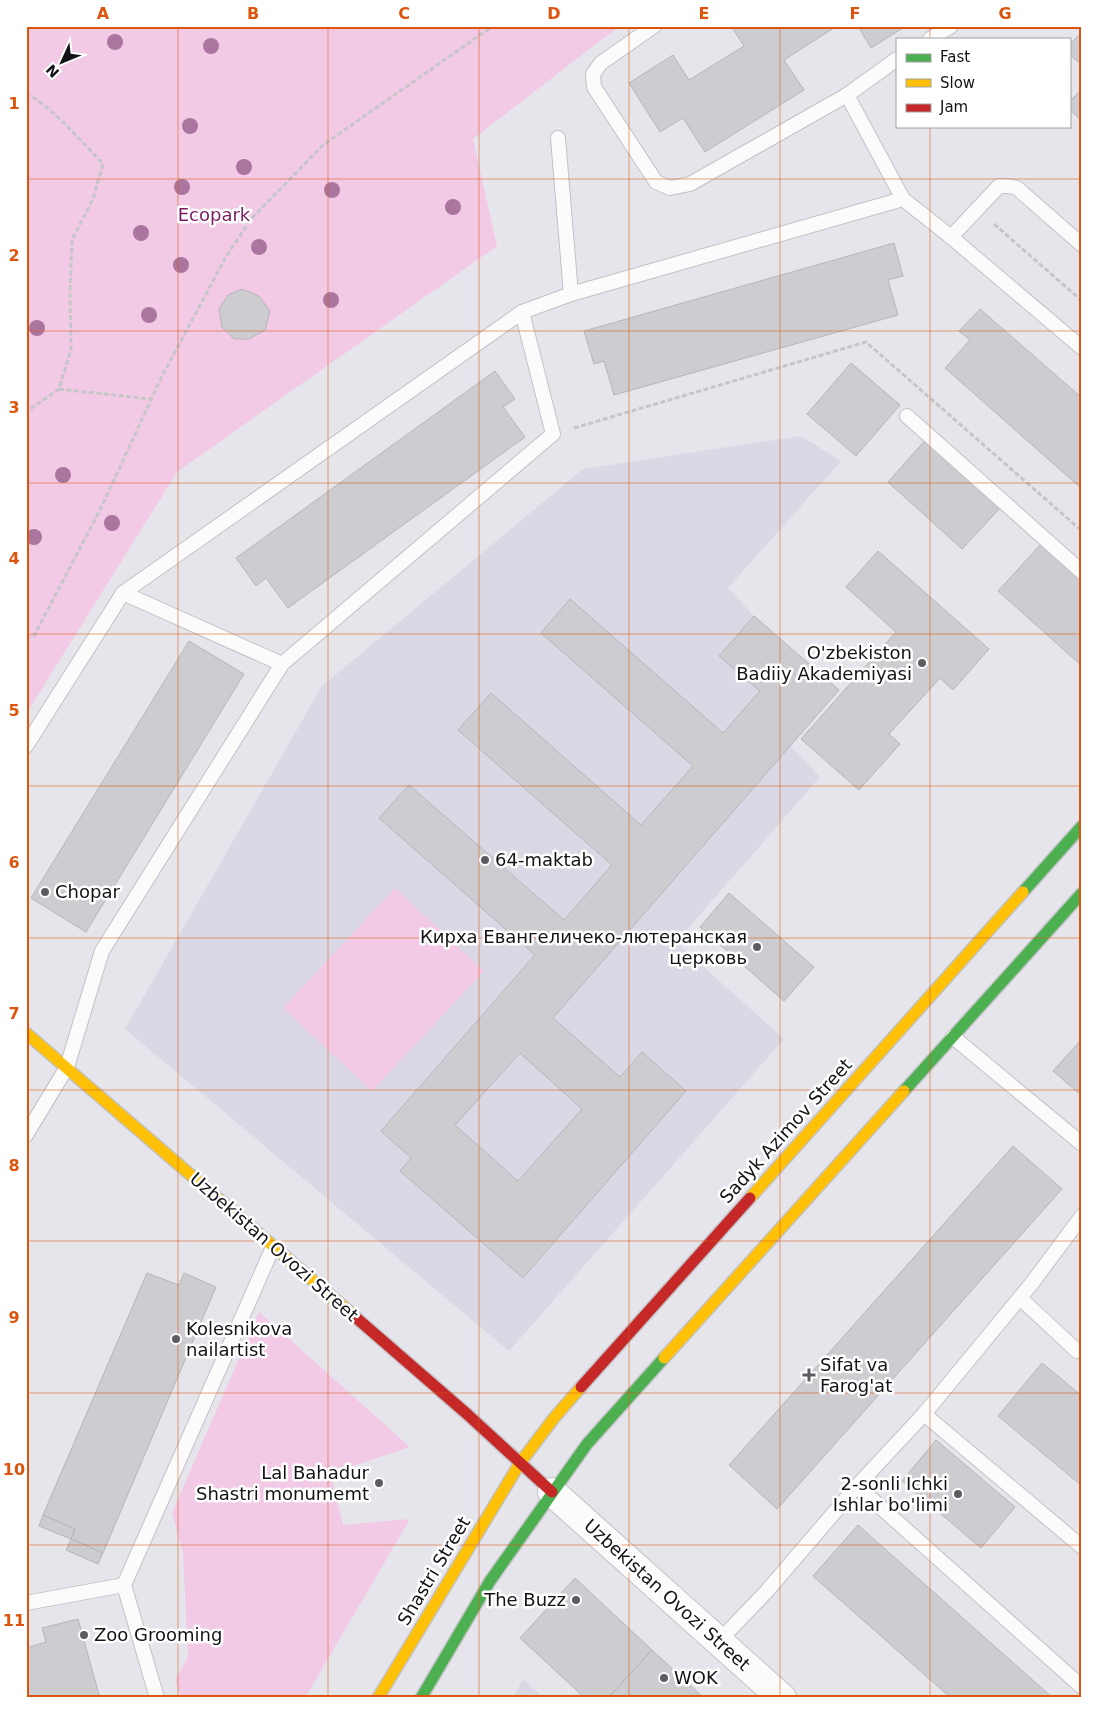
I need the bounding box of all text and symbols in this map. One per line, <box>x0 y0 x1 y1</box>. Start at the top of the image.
text: A <box>97 4 110 23</box>
text: B <box>247 4 259 23</box>
text: C <box>398 4 410 23</box>
text: D <box>547 4 561 23</box>
text: E <box>699 4 709 23</box>
text: F <box>850 4 860 23</box>
text: G <box>998 4 1012 23</box>
north arrow <box>38 38 88 88</box>
legend <box>896 38 1070 128</box>
text: Fast <box>940 48 970 66</box>
text: N <box>43 61 62 81</box>
text: Slow <box>940 74 975 92</box>
text: 1 <box>8 94 20 113</box>
text: Jam <box>939 98 968 116</box>
park label: Ecopark <box>178 204 251 225</box>
text: 2 <box>8 246 20 265</box>
text: 3 <box>8 398 20 417</box>
text: 4 <box>8 549 20 568</box>
place label: O'zbekiston Badiiy Akademiyasi <box>736 642 912 684</box>
marker: O'zbekiston Badiiy Akademiyasi <box>916 657 928 669</box>
text: 5 <box>8 701 20 720</box>
place label: 64-maktab <box>495 849 593 870</box>
text: 6 <box>8 853 20 872</box>
marker: 64-maktab <box>479 854 491 866</box>
place label: Chopar <box>55 881 120 902</box>
marker: Chopar <box>39 886 51 898</box>
place label: Кирха Евангеличеко-лютеранская церковь <box>420 926 747 968</box>
marker: Кирха Евангеличеко-лютеранская церковь <box>751 941 763 953</box>
text: 7 <box>8 1004 20 1023</box>
street label: Sadyk Azimov Street <box>715 1054 856 1207</box>
text: 8 <box>8 1156 20 1175</box>
street label: Uzbekistan Ovozi Street <box>186 1168 363 1325</box>
text: 9 <box>8 1308 20 1327</box>
place label: Kolesnikova nailartist <box>186 1318 292 1360</box>
marker: Kolesnikova nailartist <box>170 1333 182 1345</box>
place label: Sifat va Farog'at <box>820 1354 892 1396</box>
marker: Sifat va Farog'at <box>802 1368 816 1382</box>
text: 10 <box>3 1460 25 1479</box>
place label: Lal Bahadur Shastri monumemt <box>196 1462 370 1504</box>
place label: 2-sonli Ichki Ishlar bo'limi <box>833 1473 948 1515</box>
marker: Lal Bahadur Shastri monumemt <box>373 1477 385 1489</box>
marker: 2-sonli Ichki Ishlar bo'limi <box>952 1488 964 1500</box>
street label: Shastri Street <box>393 1513 474 1629</box>
street label: Uzbekistan Ovozi Street <box>580 1515 755 1675</box>
place label: The Buzz <box>483 1589 566 1610</box>
marker: The Buzz <box>570 1594 582 1606</box>
text: 11 <box>3 1611 25 1630</box>
place label: Zoo Grooming <box>94 1624 222 1645</box>
marker: Zoo Grooming <box>78 1629 90 1641</box>
place label: WOK <box>674 1667 719 1688</box>
marker: WOK <box>658 1672 670 1684</box>

